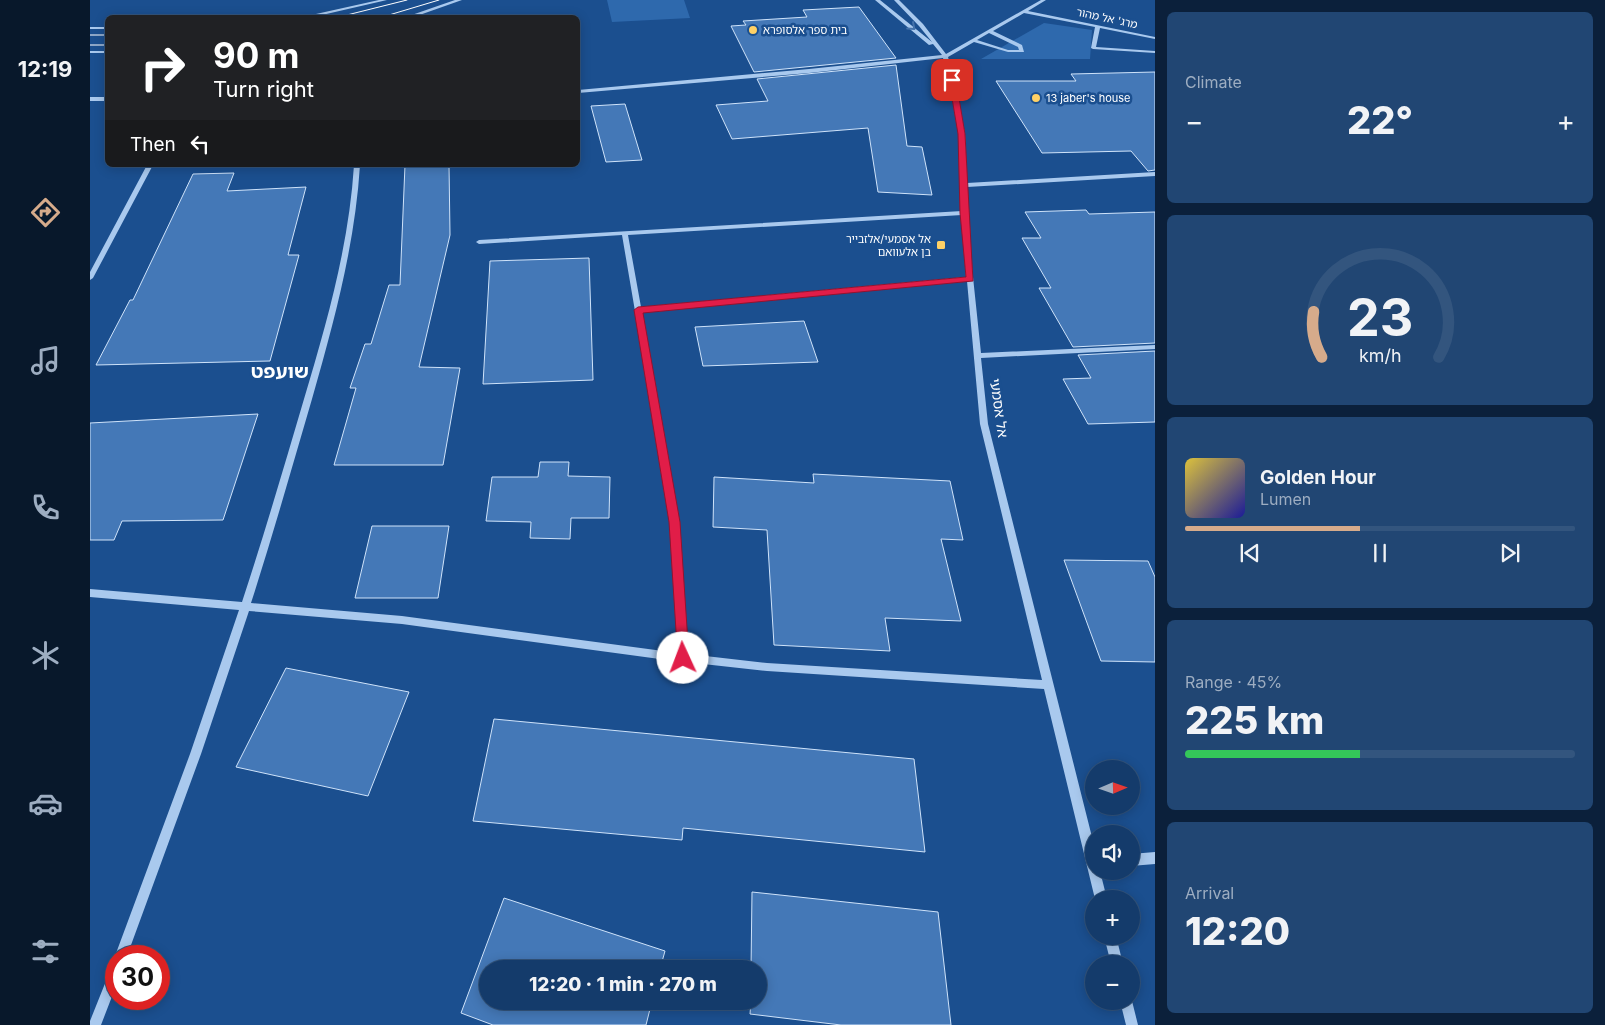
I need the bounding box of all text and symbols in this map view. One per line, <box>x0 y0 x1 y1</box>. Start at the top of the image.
street label: מרג' אל מהור <box>1075 5 1139 31</box>
one-way arrow <box>906 21 915 30</box>
place label: בית ספר אלסופרא <box>763 23 847 37</box>
marker: בית ספר אלסופרא <box>747 24 759 36</box>
text: 90 m <box>213 34 300 76</box>
icon: right <box>130 35 195 100</box>
text: 12:19 <box>18 56 72 82</box>
pin <box>931 59 973 101</box>
icon: arrive <box>938 66 966 94</box>
text: Climate <box>1185 72 1242 92</box>
text: Turn right <box>213 76 314 102</box>
place label: 13 jaber's house <box>1046 91 1131 105</box>
marker: 13 jaber's house <box>1030 92 1042 104</box>
text: 22° <box>1347 97 1413 143</box>
text: − <box>1185 104 1204 138</box>
text: + <box>1556 104 1575 138</box>
icon: left <box>186 130 214 158</box>
text: Then <box>130 133 176 156</box>
icon: directions <box>28 195 63 230</box>
place label: אל אסמעי/אלזבייר בן אלעוואם <box>846 232 931 259</box>
marker: אל אסמעי/אלזבייר בן אלעוואם <box>935 239 947 251</box>
text: 23 <box>1347 286 1413 349</box>
icon: music <box>28 343 63 378</box>
text: km/h <box>1359 345 1401 366</box>
district label: שועפט <box>251 360 309 383</box>
street label: אל אסמעי <box>987 377 1012 439</box>
text: Golden Hour <box>1260 466 1376 489</box>
text: Lumen <box>1260 489 1311 509</box>
icon: phone <box>28 490 63 525</box>
icon: previous <box>1236 539 1264 567</box>
icon: pause <box>1366 539 1394 567</box>
icon: next <box>1496 539 1524 567</box>
position arrow <box>656 631 708 683</box>
icon: climate <box>28 638 63 673</box>
text: Range · 45% <box>1185 672 1282 692</box>
text: 225 km <box>1185 697 1324 743</box>
north arrow <box>1085 760 1140 815</box>
map controls <box>1085 760 1140 1010</box>
icon: car <box>28 786 63 821</box>
button: sound <box>1085 825 1140 880</box>
text: Arrival <box>1185 883 1234 903</box>
button: + <box>1085 890 1140 945</box>
text: 12:20 <box>1185 908 1290 954</box>
icon: filters <box>28 934 63 969</box>
speed limit sign: 30 <box>105 945 170 1010</box>
button: − <box>1085 955 1140 1010</box>
text: 12:20 · 1 min · 270 m <box>529 973 717 996</box>

